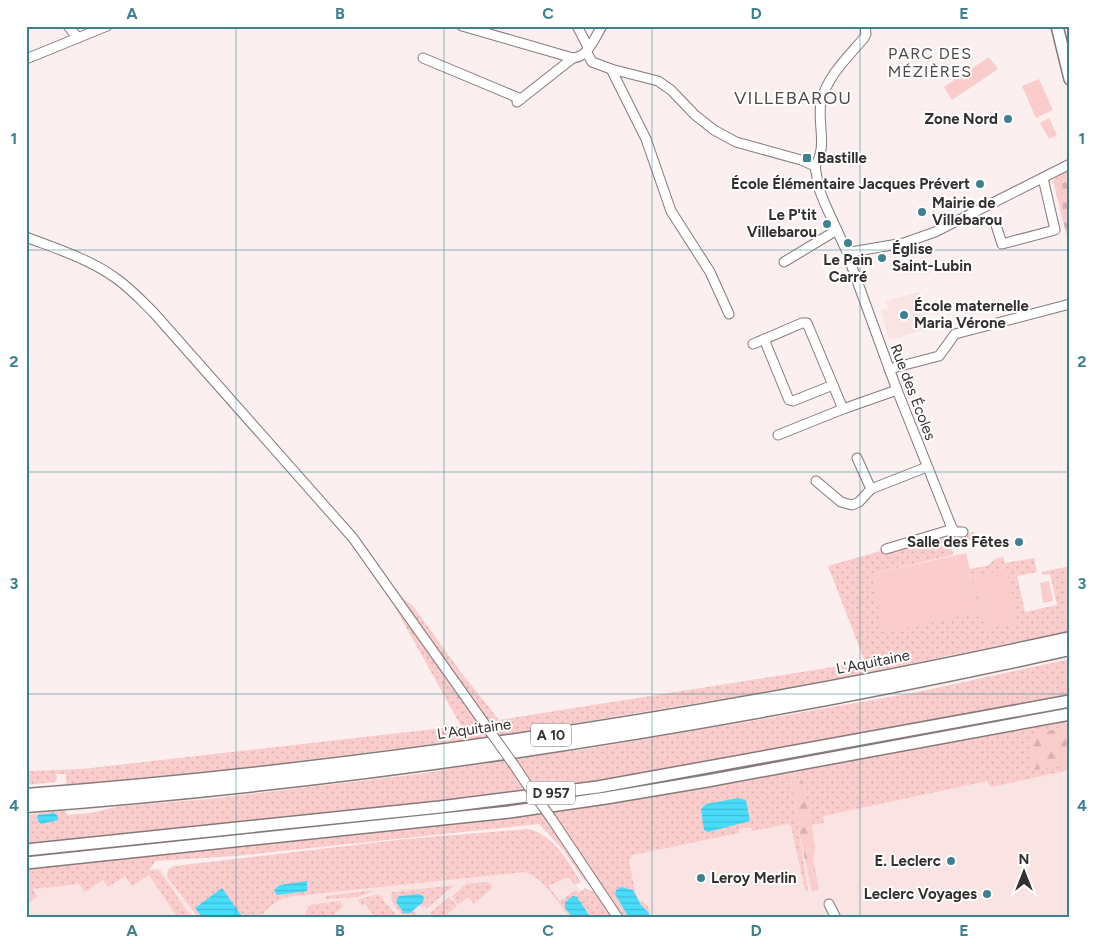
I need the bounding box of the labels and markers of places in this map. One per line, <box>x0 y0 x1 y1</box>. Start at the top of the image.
place label: Zone Nord <box>924 110 998 128</box>
marker: Zone Nord <box>1002 113 1014 125</box>
place label: Bastille <box>817 149 868 167</box>
marker: Bastille <box>801 152 813 164</box>
place label: École Élémentaire Jacques Prévert <box>731 175 970 193</box>
marker: École Élémentaire Jacques Prévert <box>974 178 986 190</box>
place label: Mairie de Villebarou <box>932 194 1002 229</box>
place label: Le P'tit Villebarou <box>747 206 817 241</box>
marker: Mairie de Villebarou <box>916 206 928 218</box>
marker: Le P'tit Villebarou <box>821 218 833 230</box>
marker: Le Pain Carré <box>842 237 854 249</box>
place label: Église Saint-Lubin <box>892 240 972 275</box>
place label: Le Pain Carré <box>823 251 873 286</box>
marker: Église Saint-Lubin <box>876 252 888 264</box>
place label: École maternelle Maria Vérone <box>914 297 1029 332</box>
marker: École maternelle Maria Vérone <box>898 309 910 321</box>
place label: Salle des Fêtes <box>907 533 1009 551</box>
marker: Salle des Fêtes <box>1013 536 1025 548</box>
place label: E. Leclerc <box>874 852 941 870</box>
marker: E. Leclerc <box>945 855 957 867</box>
place label: Leroy Merlin <box>711 869 797 887</box>
marker: Leroy Merlin <box>695 872 707 884</box>
place label: Leclerc Voyages <box>864 885 977 903</box>
marker: Leclerc Voyages <box>981 888 993 900</box>

